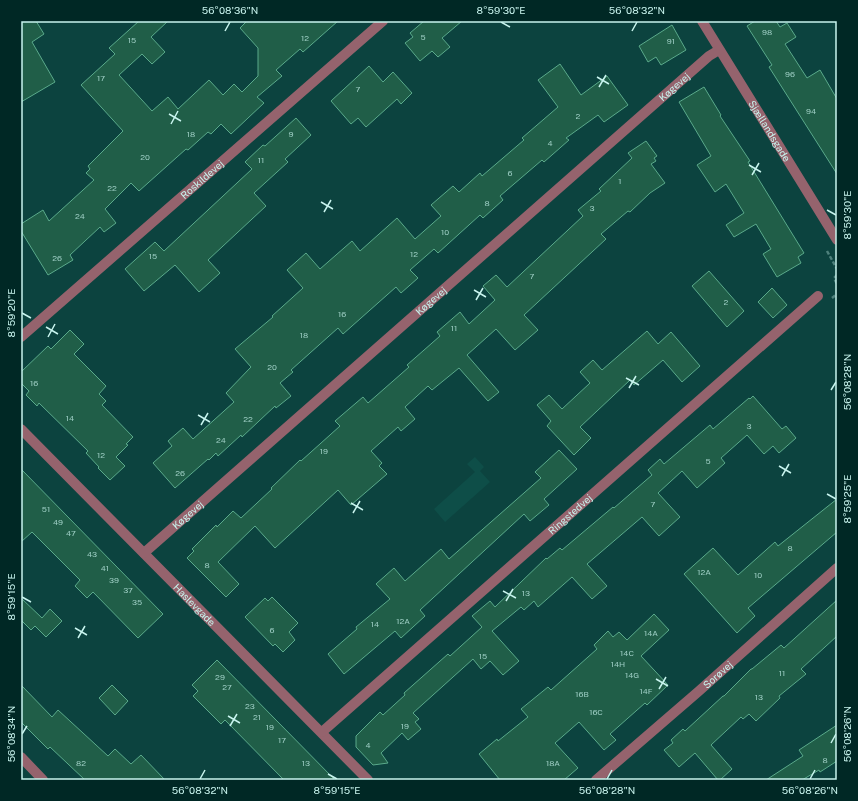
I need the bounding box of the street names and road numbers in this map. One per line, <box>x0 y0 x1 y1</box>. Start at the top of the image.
street label: Køgevej <box>656 70 692 104</box>
street label: Sjællandsgade <box>746 98 793 164</box>
street label: Roskildevej <box>178 157 226 201</box>
street label: Køgevej <box>413 284 449 318</box>
street label: Ringstedvej <box>545 492 594 537</box>
street label: Køgevej <box>170 498 206 532</box>
street label: Haslevgade <box>171 581 218 629</box>
street label: Sorøvej <box>700 658 735 691</box>

